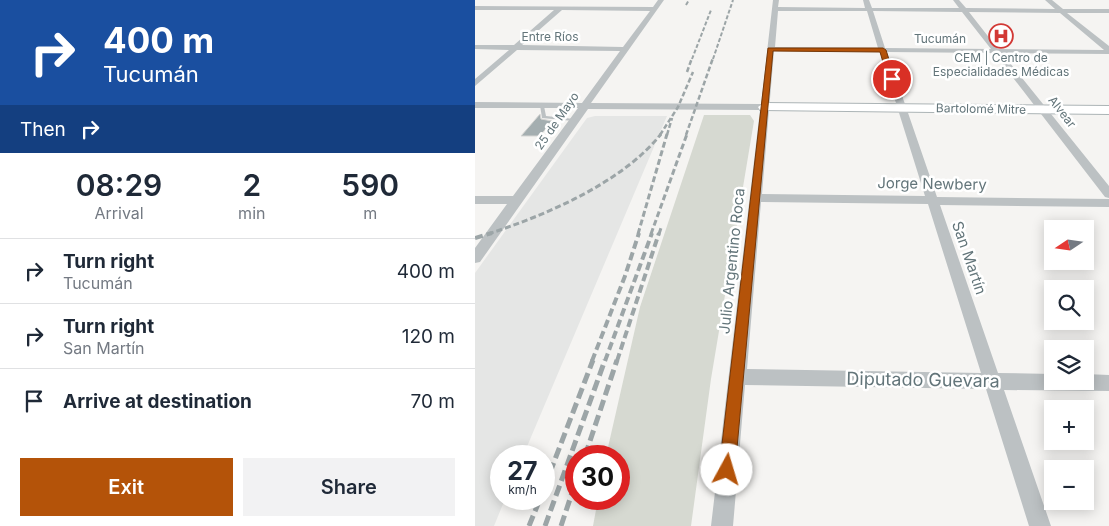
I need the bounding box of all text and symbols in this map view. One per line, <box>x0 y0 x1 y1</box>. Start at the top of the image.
text: 400 m <box>103 19 214 61</box>
icon: right <box>20 20 85 85</box>
hospital icon: CEM | Centro de Especialidades Médicas <box>988 23 1014 49</box>
street label: Entre Ríos <box>521 29 579 44</box>
street label: Tucumán <box>914 31 966 46</box>
place label: CEM | Centro de Especialidades Médicas <box>933 50 1069 79</box>
pin <box>871 58 913 100</box>
text: Tucumán <box>103 61 199 87</box>
icon: arrive <box>878 65 906 93</box>
street label: 25 de Mayo <box>531 89 582 152</box>
street label: Alvear <box>1045 93 1080 131</box>
street label: Bartolomé Mitre <box>936 100 1026 117</box>
icon: right <box>76 115 104 143</box>
text: Then <box>20 118 66 141</box>
text: 08:29 <box>76 167 162 203</box>
text: 2 <box>242 167 261 203</box>
text: 590 <box>341 167 399 203</box>
street label: Jorge Newbery <box>877 173 987 194</box>
street label: Julio Argentino Roca <box>714 187 749 335</box>
text: Arrival <box>94 203 144 223</box>
text: min <box>238 203 265 223</box>
text: m <box>363 203 377 223</box>
street label: San Martín <box>948 219 991 297</box>
north arrow <box>1044 220 1094 270</box>
map controls <box>1044 220 1094 510</box>
text: Turn right <box>63 250 154 273</box>
icon: right <box>20 257 48 285</box>
text: 400 m <box>397 260 455 283</box>
text: Tucumán <box>63 273 133 293</box>
button: search <box>1044 280 1094 330</box>
text: Turn right <box>63 315 154 338</box>
icon: right <box>20 322 48 350</box>
text: 120 m <box>402 325 455 348</box>
text: San Martín <box>63 338 144 358</box>
button: layers <box>1044 340 1094 390</box>
street label: Diputado Guevara <box>846 368 1000 391</box>
icon: arrive <box>20 387 48 415</box>
text: Arrive at destination <box>63 390 252 413</box>
text: 70 m <box>411 390 455 413</box>
button: + <box>1044 400 1094 450</box>
position arrow <box>700 443 752 495</box>
speed limit sign: 30 <box>565 445 630 510</box>
text: 27 <box>507 456 538 486</box>
button: Exit <box>20 458 233 516</box>
button: Share <box>243 458 455 516</box>
button: − <box>1044 460 1094 510</box>
text: km/h <box>508 482 537 497</box>

